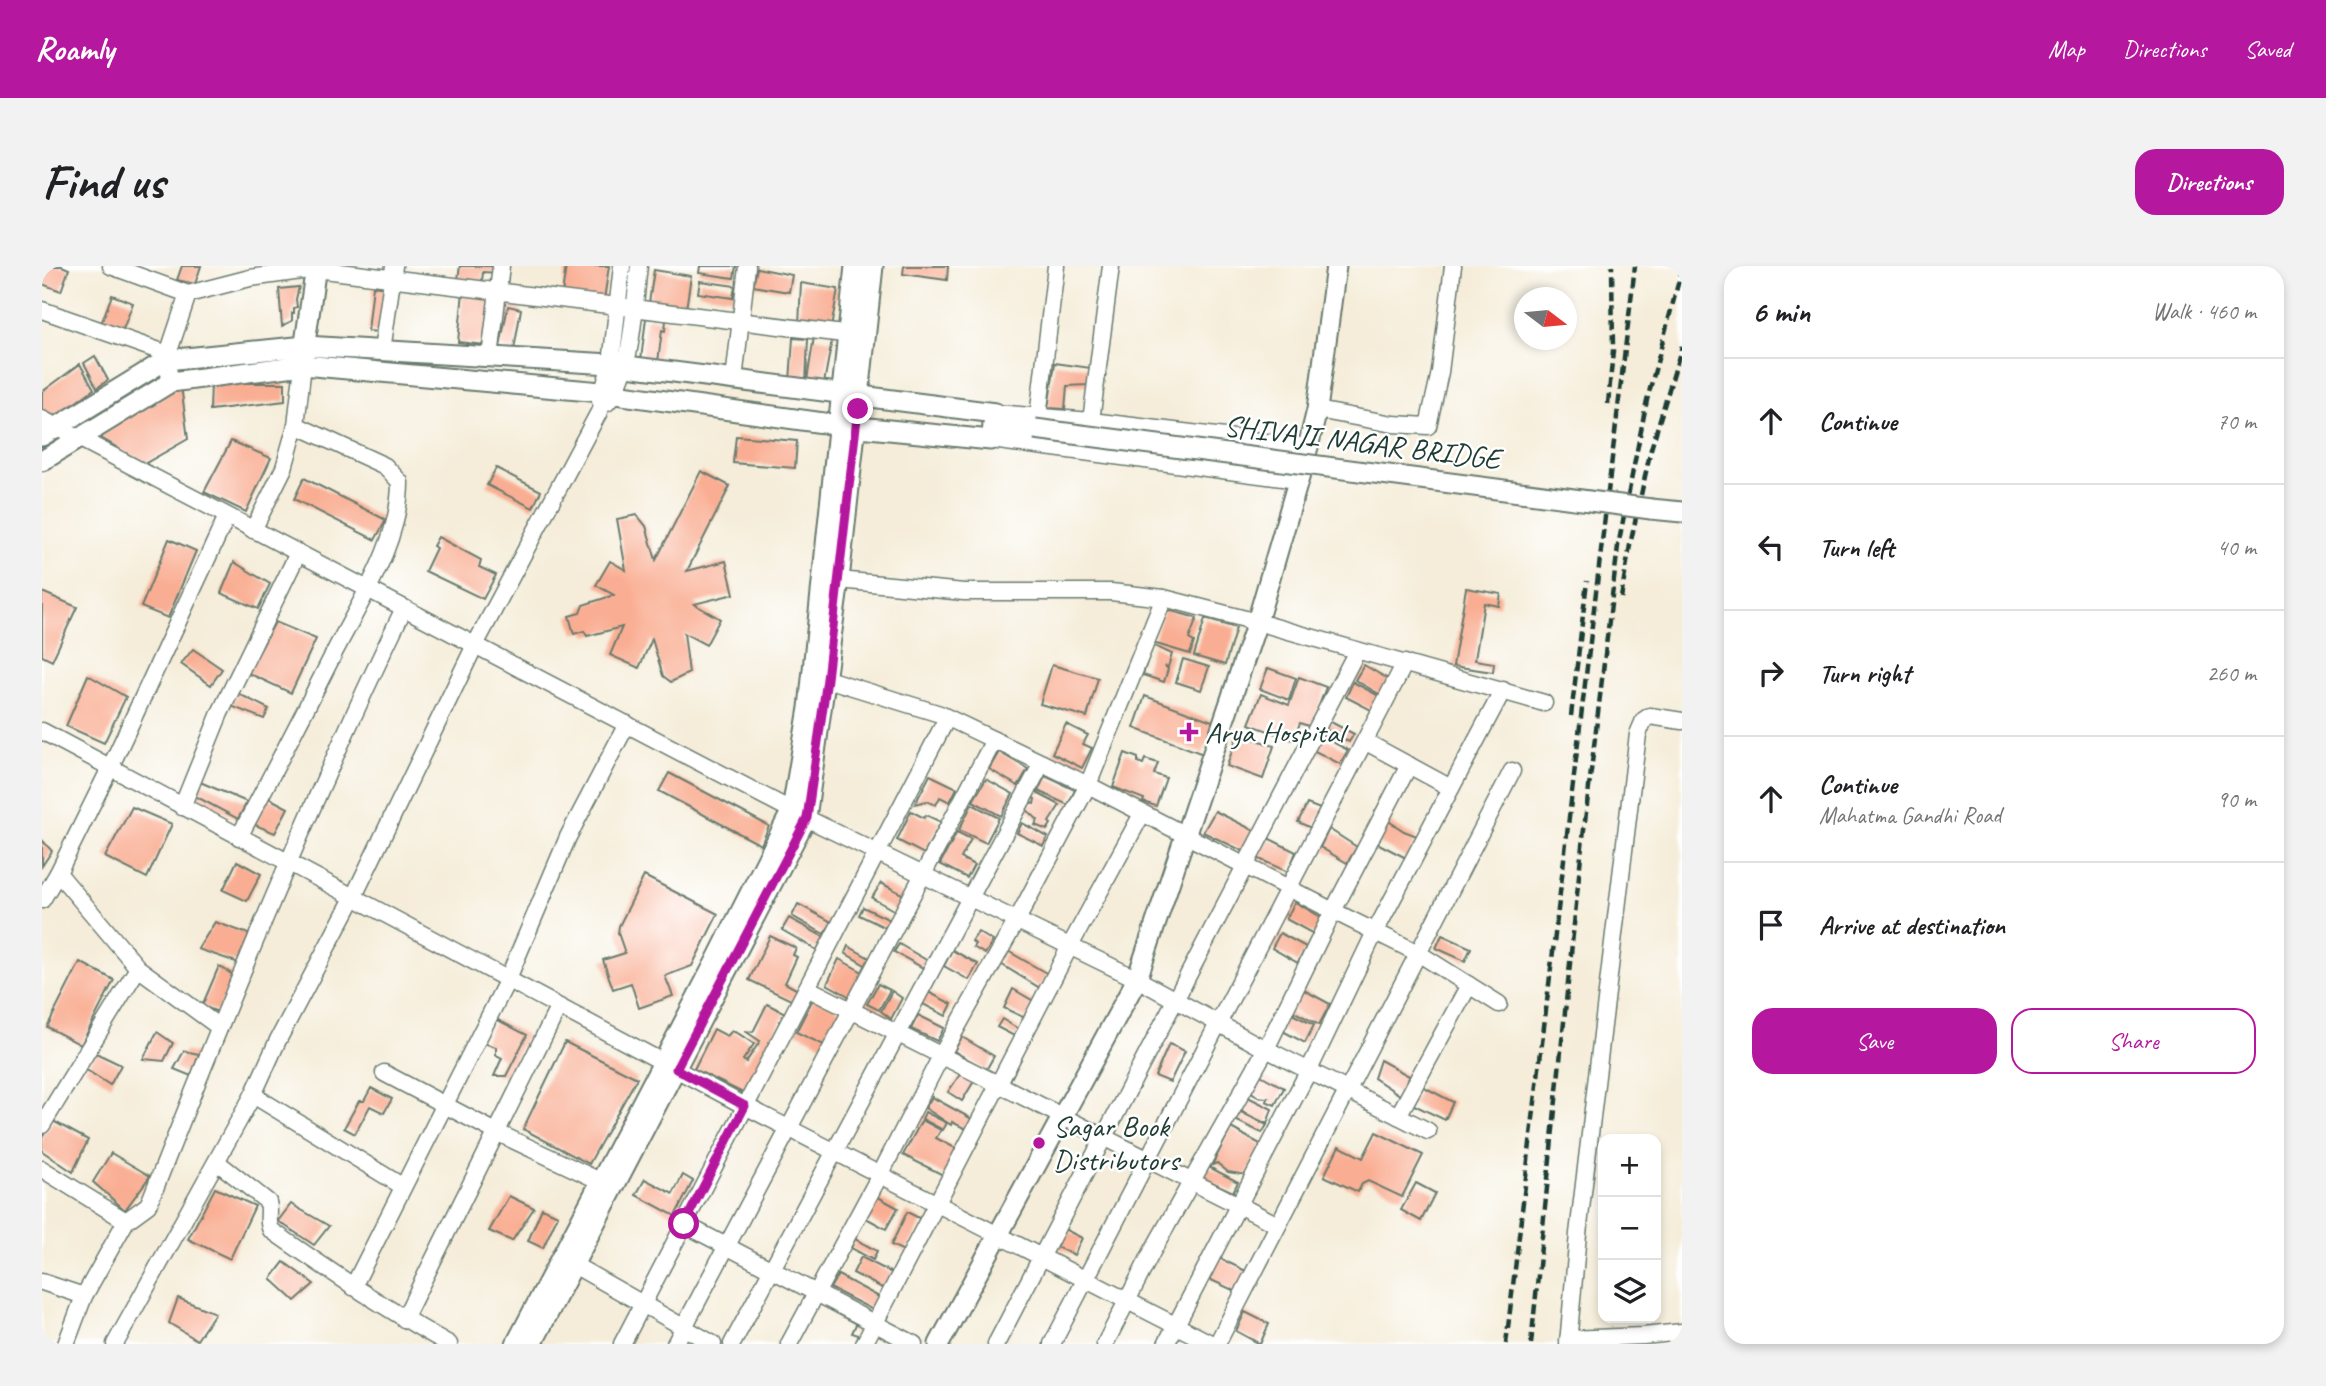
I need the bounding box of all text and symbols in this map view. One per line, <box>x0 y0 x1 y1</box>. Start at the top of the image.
text: Roamly <box>35 28 114 70</box>
text: Map <box>2048 34 2085 64</box>
text: Directions <box>2123 34 2206 64</box>
text: Saved <box>2244 34 2291 64</box>
button: Directions <box>2135 149 2284 215</box>
text: Find us <box>42 151 164 213</box>
north arrow <box>1514 287 1577 350</box>
text: 6 min <box>1752 293 1810 331</box>
text: Walk · 460 m <box>2152 297 2256 326</box>
route end <box>842 393 873 424</box>
icon: ahead <box>1752 402 1790 440</box>
text: Continue <box>1819 405 1897 438</box>
street label: SHIVAJI NAGAR BRIDGE <box>1222 406 1506 478</box>
text: 70 m <box>2217 407 2256 436</box>
icon: left <box>1752 528 1790 566</box>
text: Turn left <box>1819 531 1894 564</box>
text: 40 m <box>2217 533 2256 562</box>
icon: right <box>1752 654 1790 692</box>
text: Turn right <box>1819 657 1910 690</box>
text: 260 m <box>2207 659 2256 688</box>
place label: Arya Hospital <box>1205 713 1349 751</box>
marker: Arya Hospital <box>1179 722 1199 742</box>
text: Continue <box>1819 768 1897 801</box>
icon: ahead <box>1752 780 1790 818</box>
text: 90 m <box>2217 785 2256 814</box>
text: Mahatma Gandhi Road <box>1819 801 2001 830</box>
icon: arrive <box>1752 906 1790 944</box>
text: Arrive at destination <box>1819 909 2005 942</box>
button: Save <box>1752 1008 1997 1074</box>
button: Share <box>2011 1008 2256 1074</box>
place label: Sagar Book Distributors <box>1053 1107 1181 1179</box>
map controls <box>1598 1134 1661 1323</box>
button: + <box>1598 1134 1661 1197</box>
marker: Sagar Book Distributors <box>1031 1135 1047 1151</box>
button: − <box>1598 1197 1661 1260</box>
route start <box>668 1208 699 1239</box>
button: layers <box>1598 1260 1661 1323</box>

